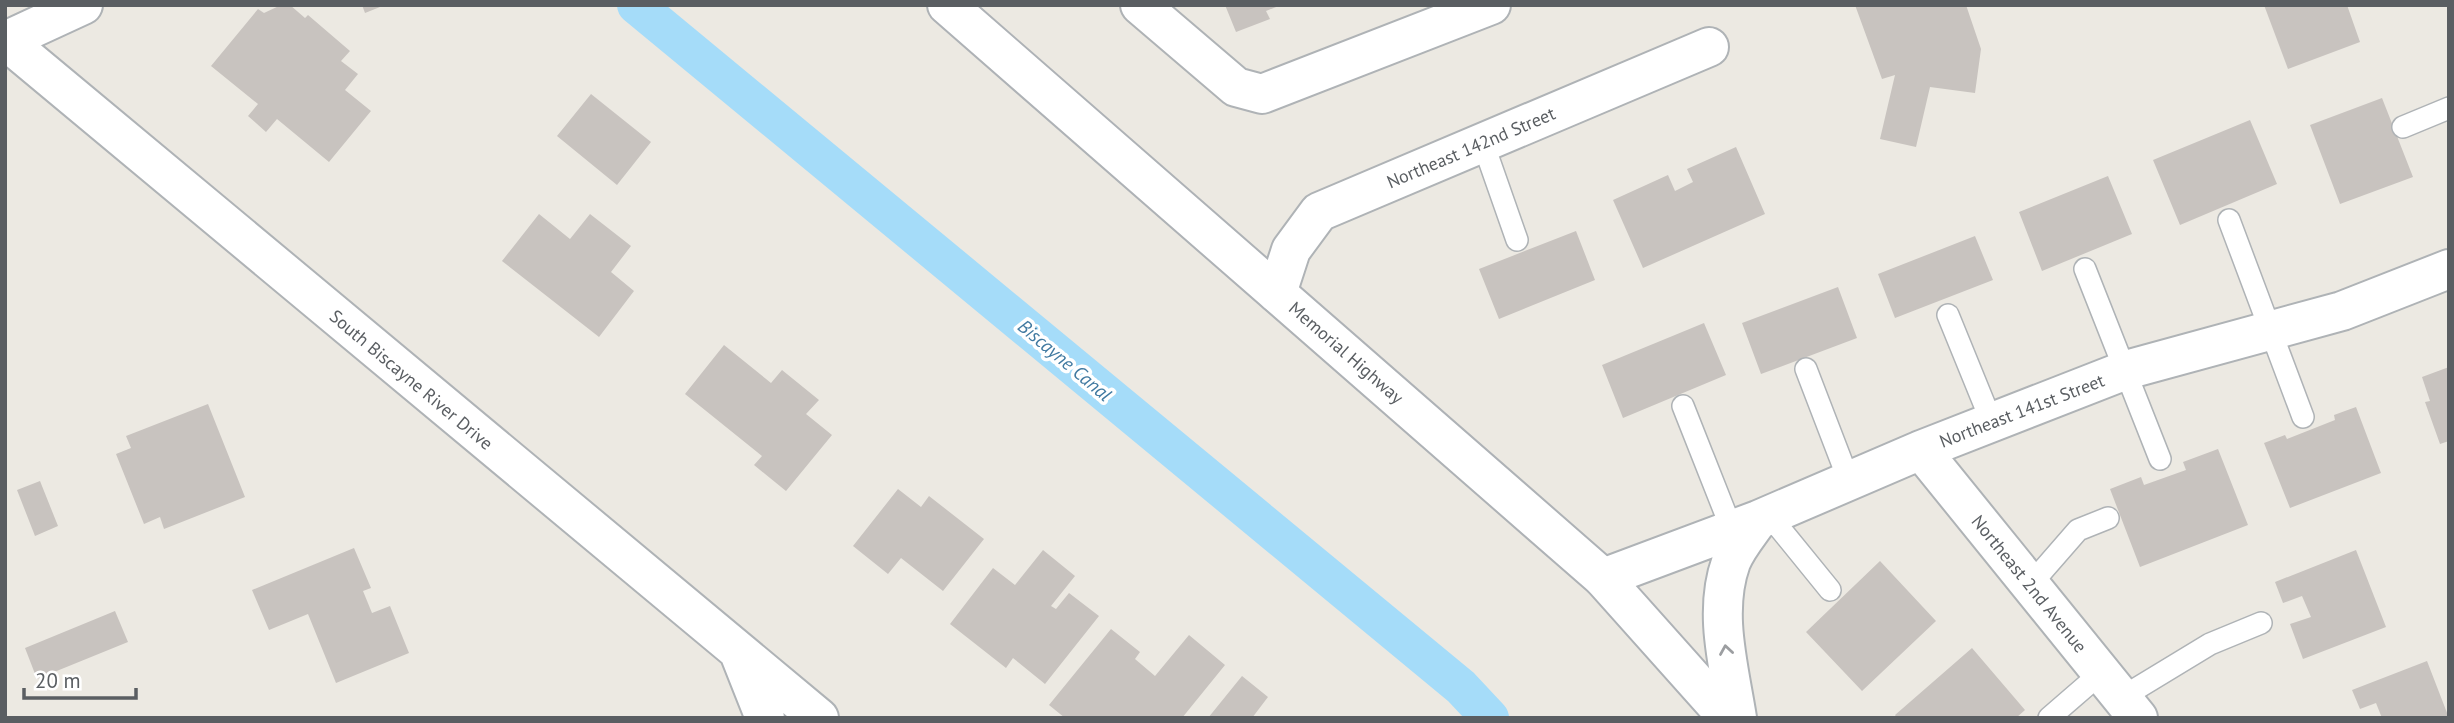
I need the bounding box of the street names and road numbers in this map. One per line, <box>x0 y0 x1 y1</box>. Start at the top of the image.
street label: Northeast 142nd Street <box>1383 102 1558 193</box>
street label: Memorial Highway <box>1284 297 1409 409</box>
street label: South Biscayne River Drive <box>325 305 498 455</box>
street label: Northeast 141st Street <box>1936 368 2108 453</box>
street label: Northeast 2nd Avenue <box>1967 510 2092 657</box>

